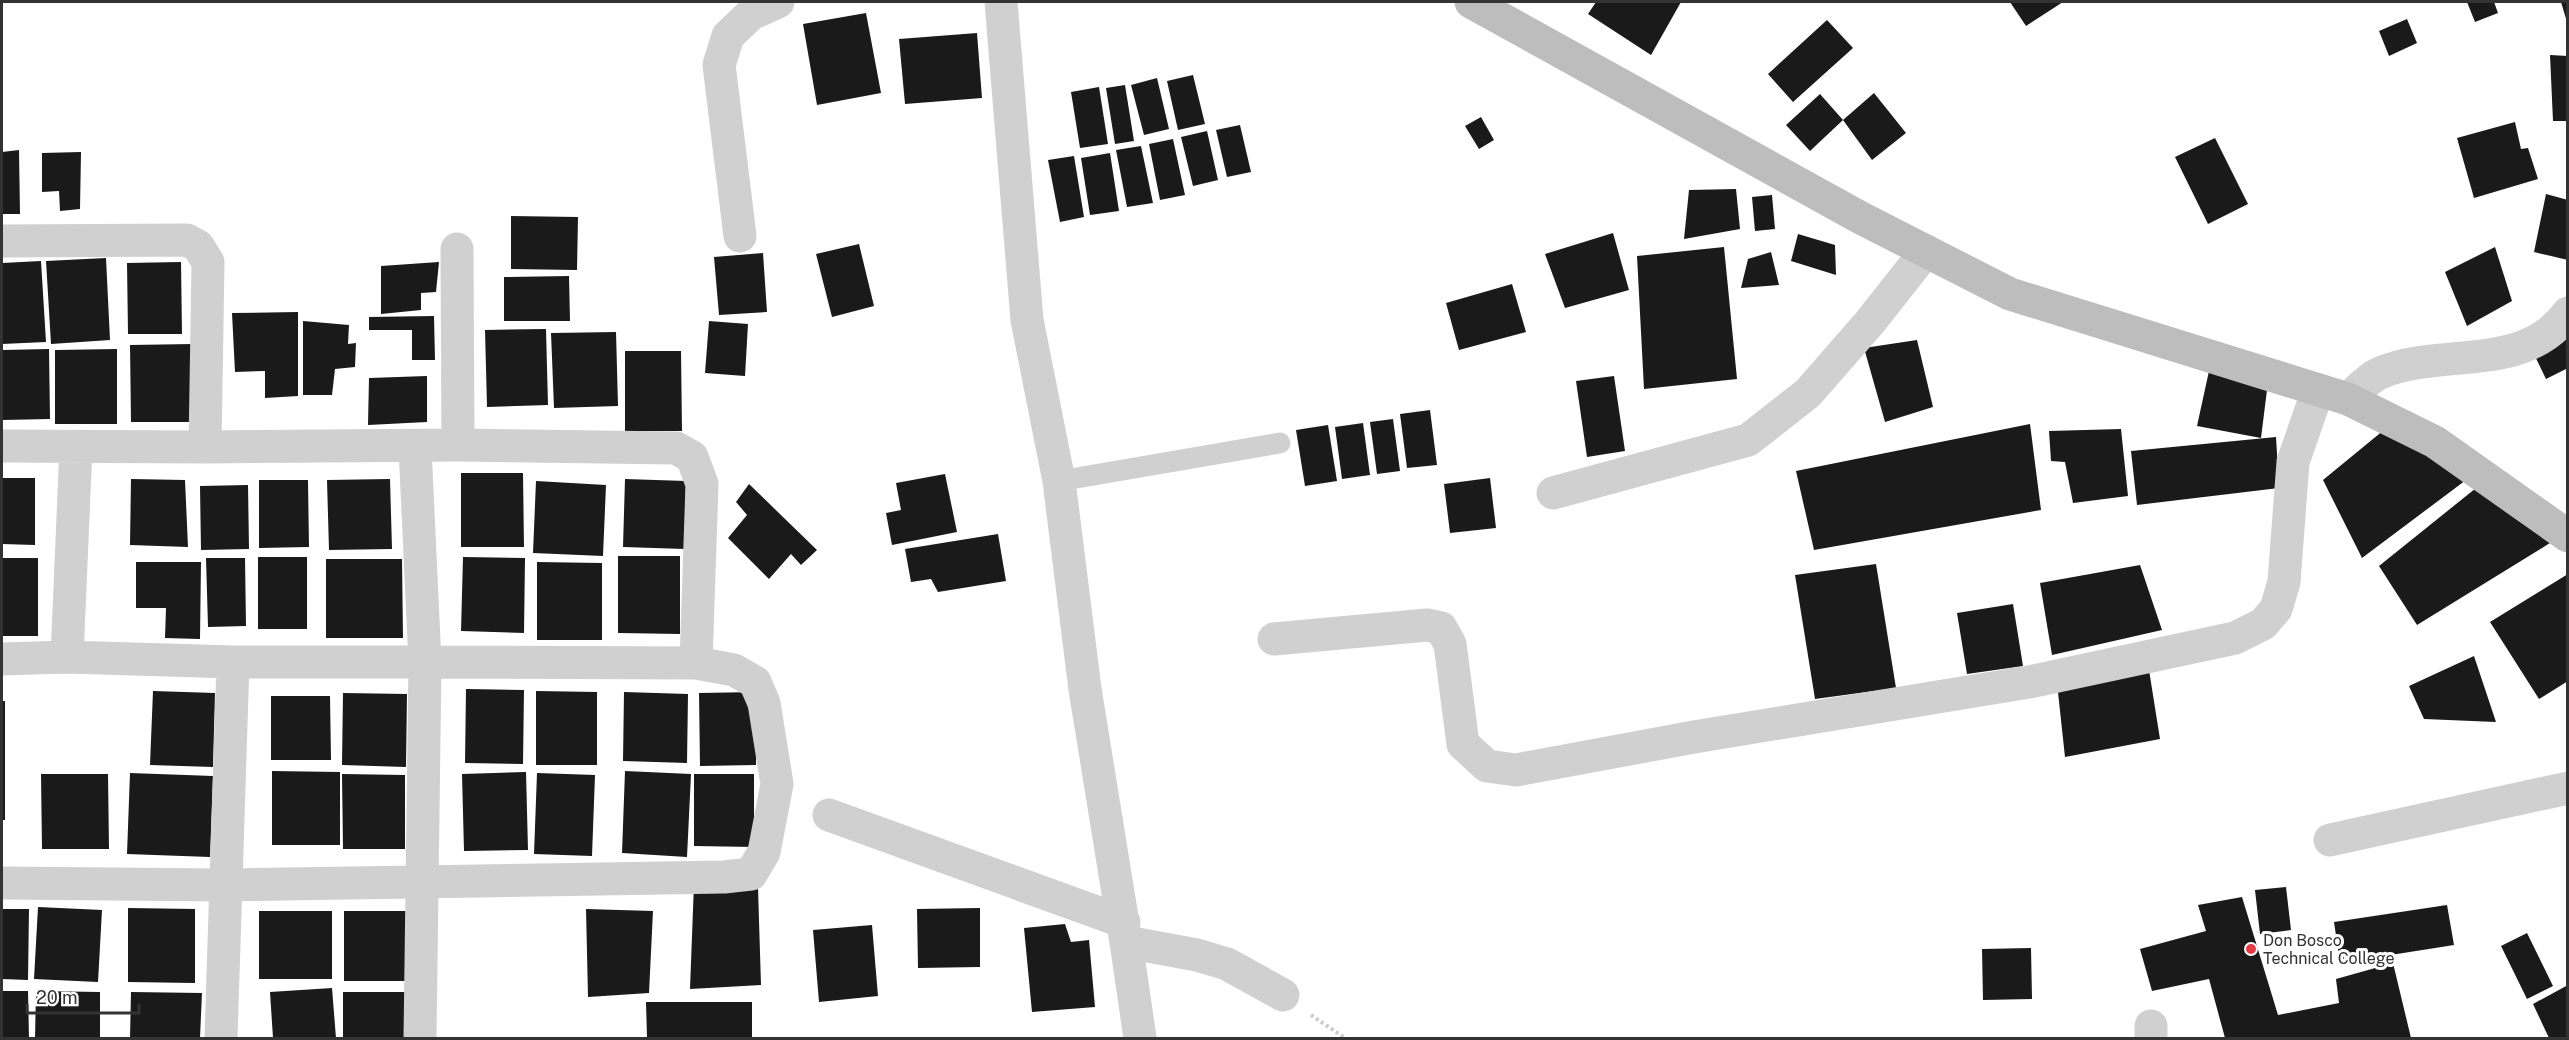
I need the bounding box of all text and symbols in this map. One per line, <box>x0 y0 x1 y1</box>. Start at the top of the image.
place label: Don Bosco Technical College <box>2263 931 2395 968</box>
marker: Don Bosco Technical College <box>2244 942 2258 956</box>
scale bar <box>27 977 140 1015</box>
text: 20 m <box>36 987 78 1008</box>

